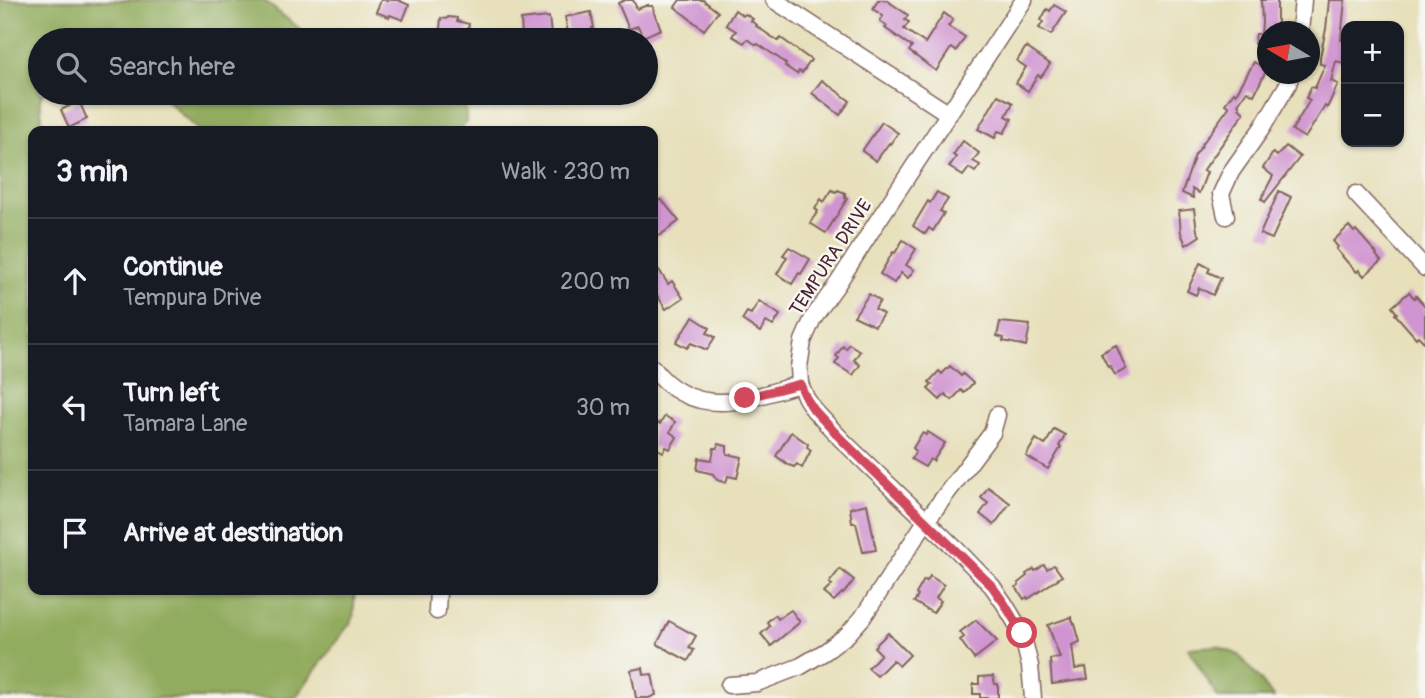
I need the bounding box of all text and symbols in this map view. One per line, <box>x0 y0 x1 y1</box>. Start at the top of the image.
north arrow <box>1257 21 1320 84</box>
map controls <box>1341 21 1404 147</box>
button: + <box>1341 21 1404 84</box>
search box <box>28 28 658 105</box>
icon: search <box>52 48 90 86</box>
text: Search here <box>108 51 235 83</box>
button: − <box>1341 84 1404 147</box>
text: 3 min <box>56 153 128 190</box>
text: Walk · 230 m <box>501 157 630 186</box>
street label: TEMPURA DRIVE <box>784 195 877 320</box>
text: Continue <box>123 251 223 283</box>
icon: ahead <box>56 262 94 300</box>
text: 200 m <box>560 267 630 296</box>
text: Tempura Drive <box>123 283 261 312</box>
text: Turn left <box>123 377 219 409</box>
route end <box>729 382 760 413</box>
icon: left <box>56 388 94 426</box>
text: 30 m <box>576 393 630 422</box>
text: Tamara Lane <box>123 409 247 438</box>
icon: arrive <box>56 514 94 552</box>
text: Arrive at destination <box>123 517 343 549</box>
route start <box>1006 617 1037 648</box>

